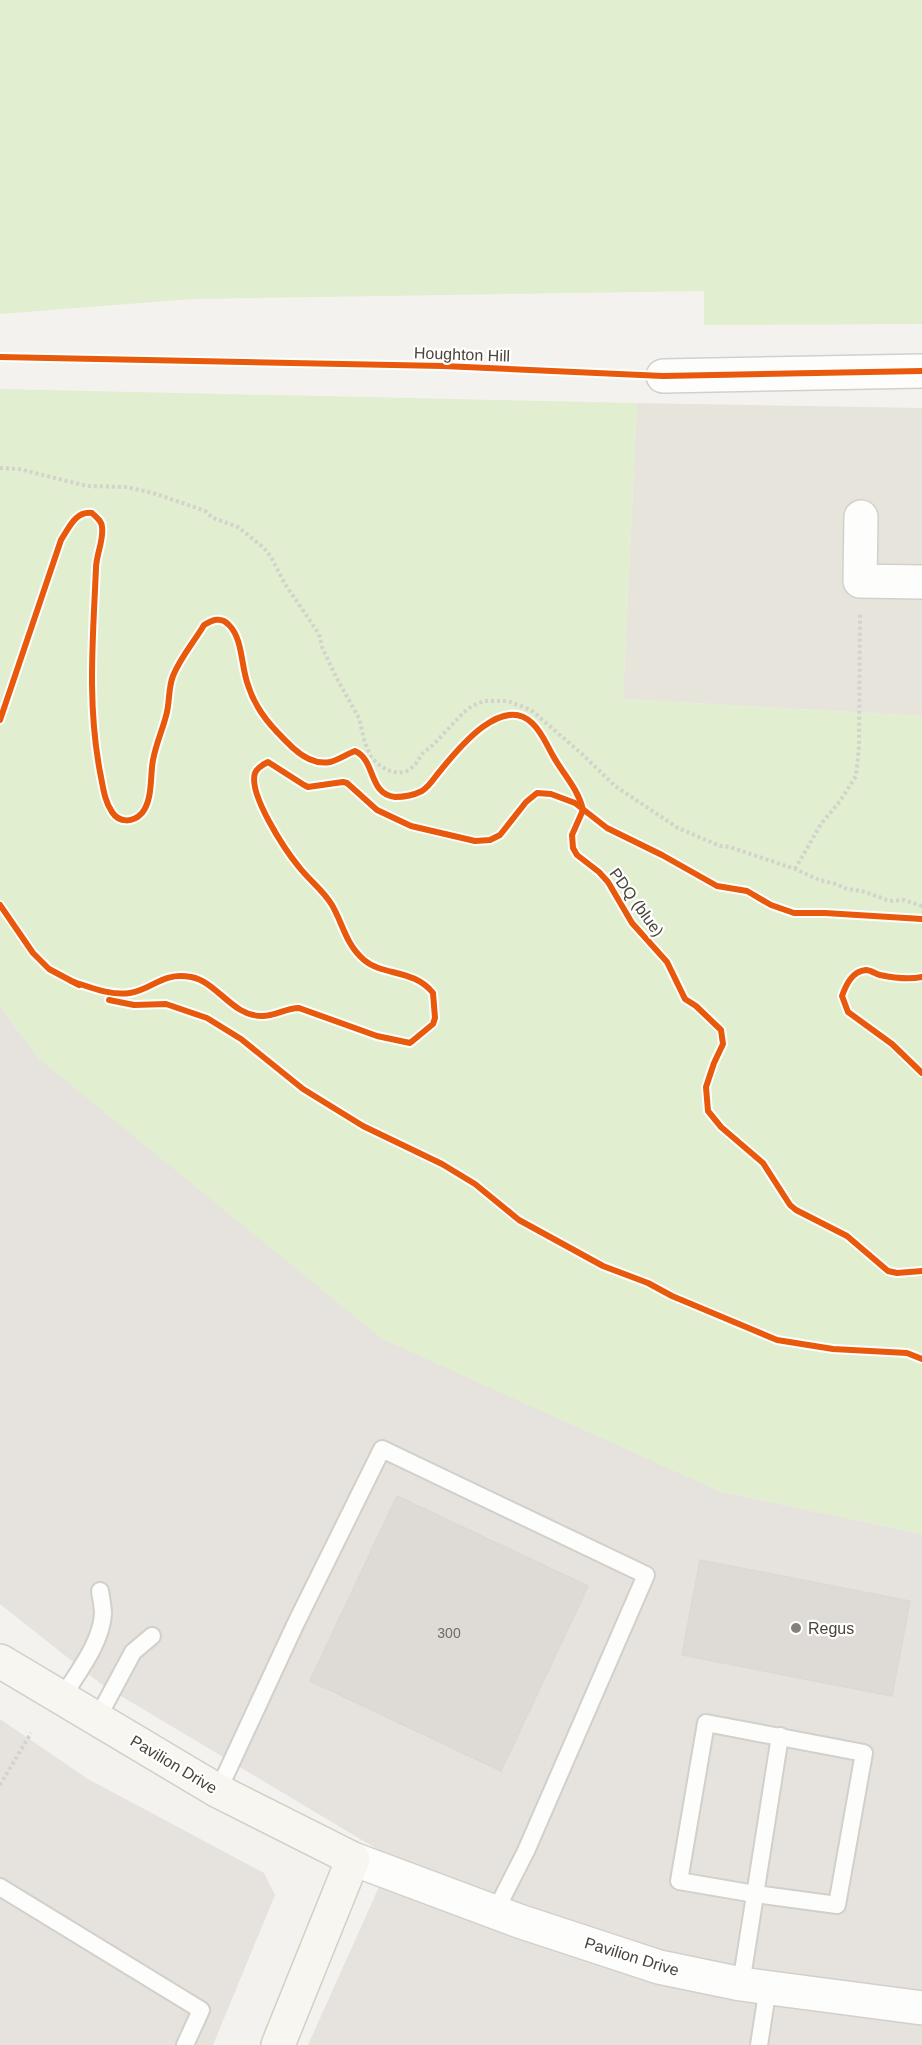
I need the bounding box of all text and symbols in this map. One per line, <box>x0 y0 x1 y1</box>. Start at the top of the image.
street label: Houghton Hill <box>414 344 510 365</box>
street label: PDQ (blue) <box>606 865 667 940</box>
place label: Regus <box>808 1620 854 1637</box>
marker: Regus <box>789 1621 803 1635</box>
house number: 300 <box>437 1625 461 1641</box>
street label: Pavilion Drive <box>127 1732 220 1797</box>
street label: Pavilion Drive <box>583 1934 681 1979</box>

